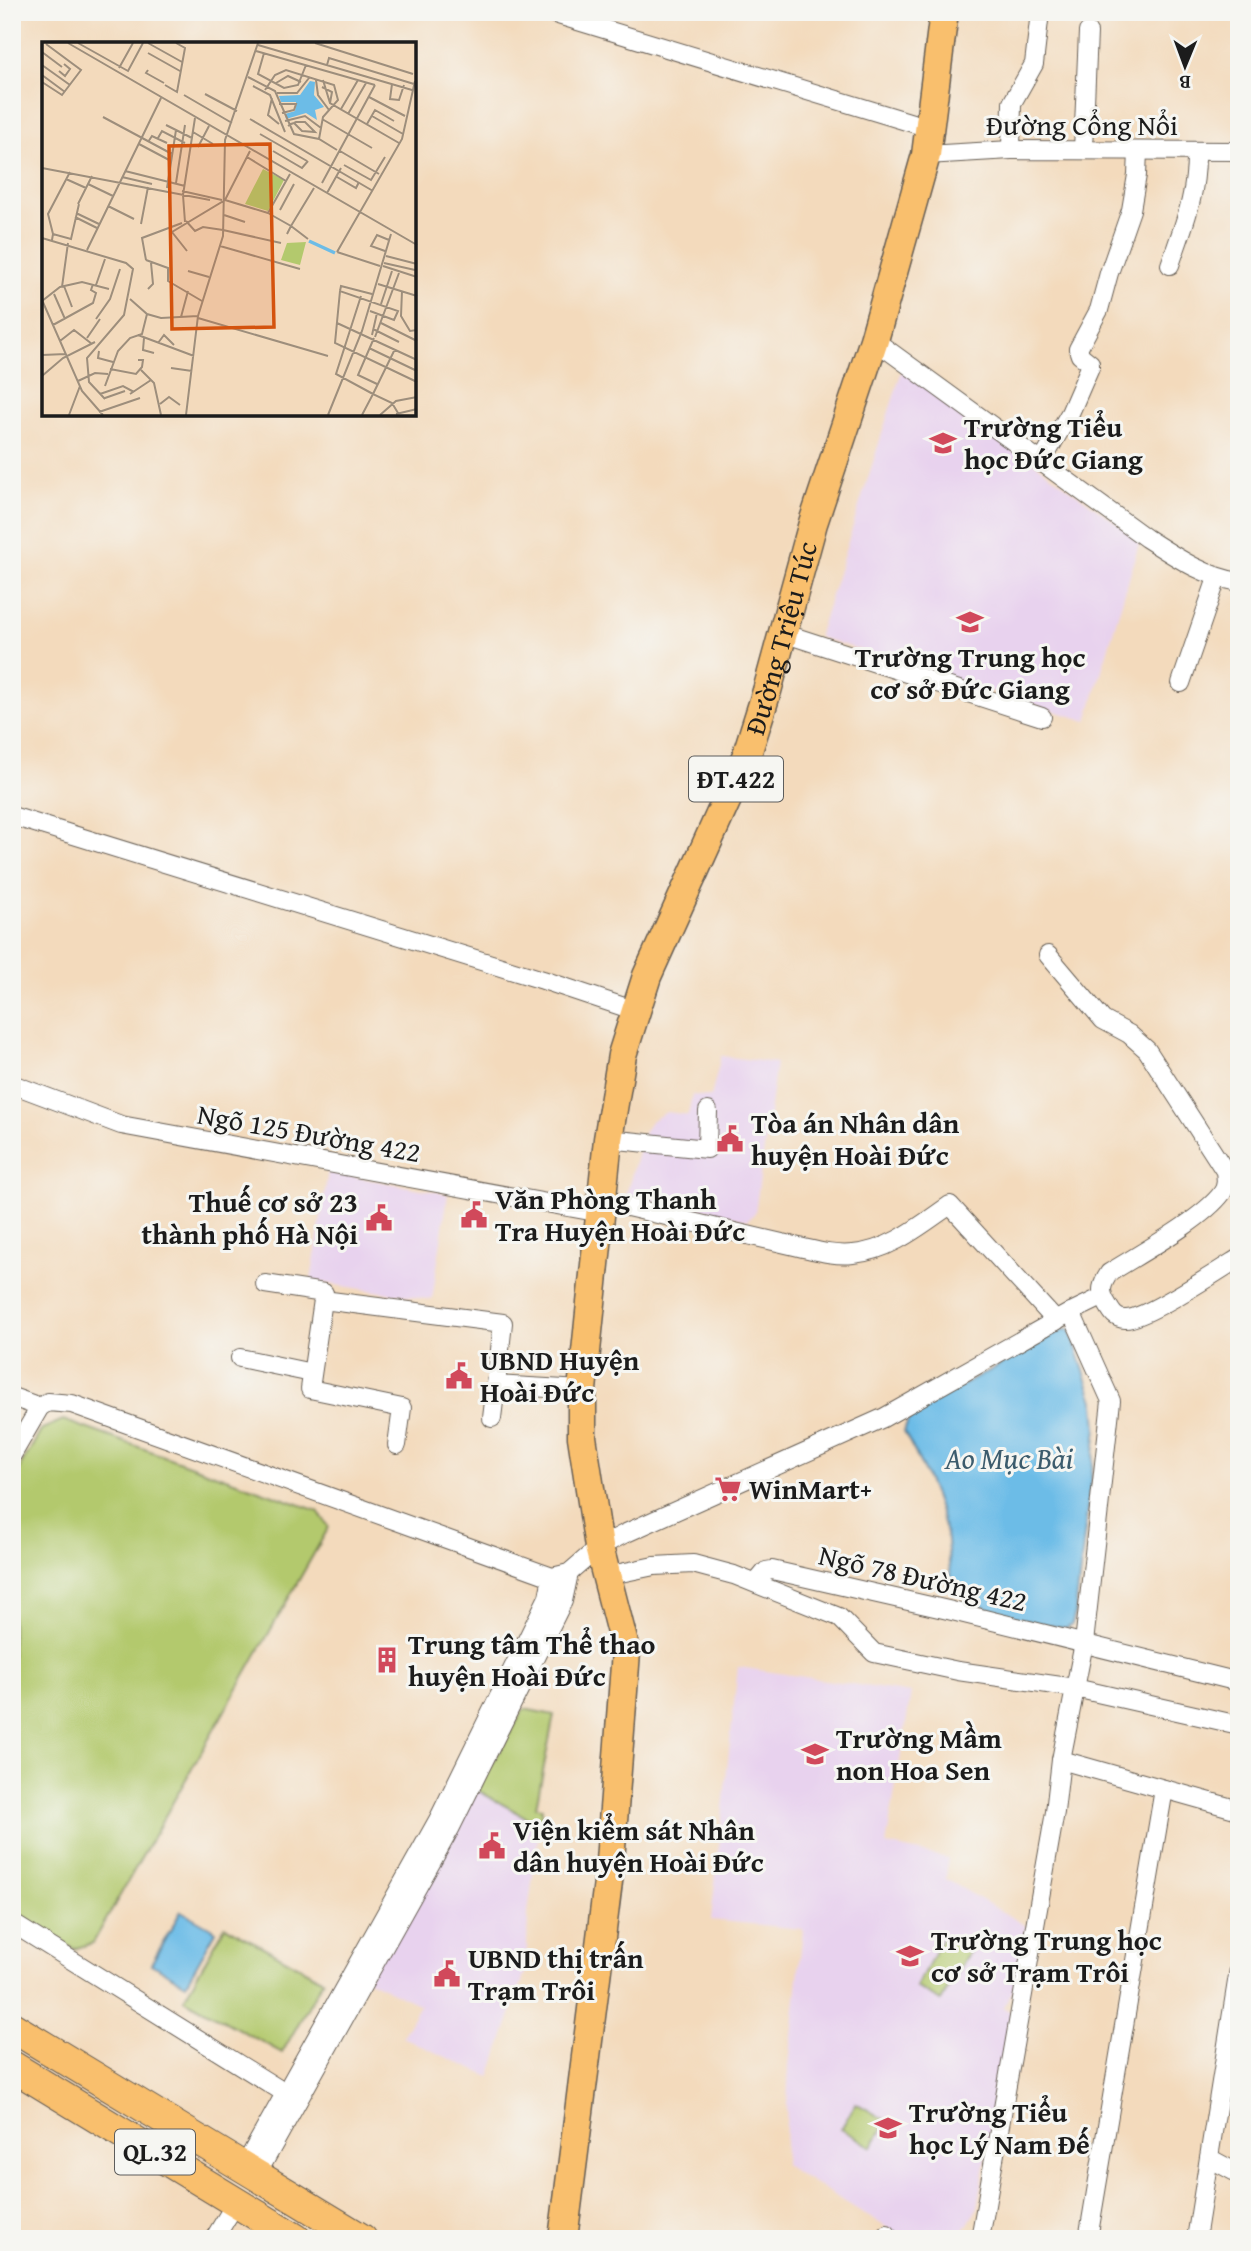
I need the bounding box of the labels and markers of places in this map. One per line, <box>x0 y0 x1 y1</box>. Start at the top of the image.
place label: Trường Tiểu học Đức Giang <box>964 406 1143 479</box>
school or university icon: Trường Tiểu học Đức Giang <box>928 428 958 458</box>
school or university icon: Trường Trung học cơ sở Đức Giang <box>955 607 985 637</box>
place label: Trường Trung học cơ sở Đức Giang <box>855 636 1085 709</box>
place label: Tòa án Nhân dân huyện Hoài Đức <box>751 1102 960 1175</box>
public building icon: Tòa án Nhân dân huyện Hoài Đức <box>715 1124 745 1154</box>
place label: Văn Phòng Thanh Tra Huyện Hoài Đức <box>495 1178 745 1251</box>
place label: Thuế cơ sở 23 thành phố Hà Nội <box>141 1181 358 1254</box>
public building icon: Văn Phòng Thanh Tra Huyện Hoài Đức <box>459 1200 489 1230</box>
public building icon: Thuế cơ sở 23 thành phố Hà Nội <box>364 1203 394 1233</box>
place label: UBND Huyện Hoài Đức <box>480 1339 640 1412</box>
public building icon: UBND Huyện Hoài Đức <box>444 1361 474 1391</box>
place label: WinMart+ <box>749 1468 872 1509</box>
supermarket icon: WinMart+ <box>713 1474 743 1504</box>
place label: Trung tâm Thể thao huyện Hoài Đức <box>408 1623 655 1696</box>
building icon: Trung tâm Thể thao huyện Hoài Đức <box>372 1645 402 1675</box>
place label: Trường Mầm non Hoa Sen <box>836 1717 1002 1790</box>
school or university icon: Trường Mầm non Hoa Sen <box>800 1739 830 1769</box>
place label: Viện kiểm sát Nhân dân huyện Hoài Đức <box>513 1809 764 1882</box>
public building icon: Viện kiểm sát Nhân dân huyện Hoài Đức <box>477 1831 507 1861</box>
place label: Trường Trung học cơ sở Trạm Trôi <box>931 1919 1162 1992</box>
place label: UBND thị trấn Trạm Trôi <box>468 1937 644 2010</box>
school or university icon: Trường Trung học cơ sở Trạm Trôi <box>895 1941 925 1971</box>
public building icon: UBND thị trấn Trạm Trôi <box>432 1959 462 1989</box>
place label: Trường Tiểu học Lý Nam Đế <box>909 2091 1090 2164</box>
school or university icon: Trường Tiểu học Lý Nam Đế <box>873 2113 903 2143</box>

